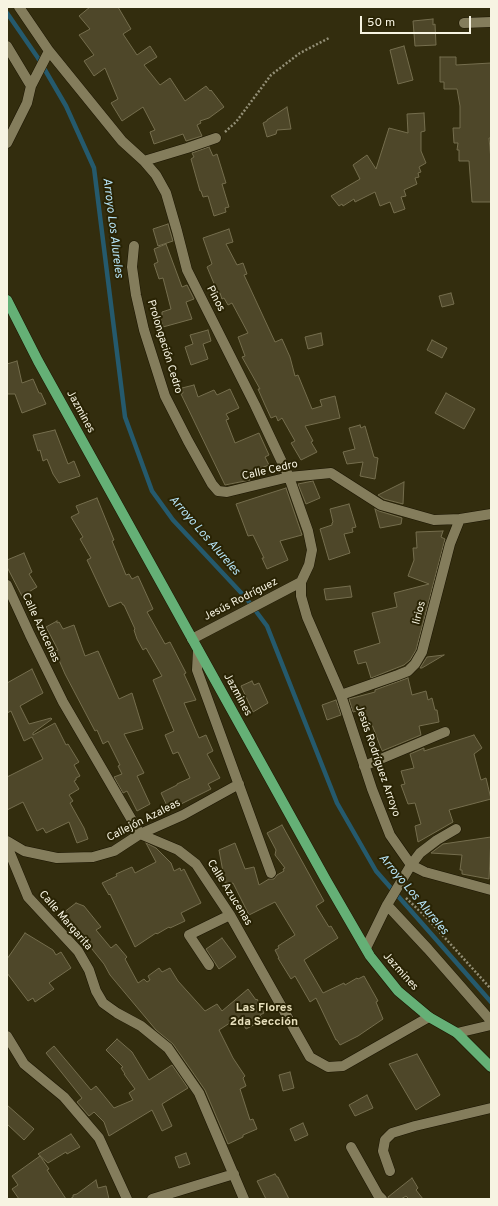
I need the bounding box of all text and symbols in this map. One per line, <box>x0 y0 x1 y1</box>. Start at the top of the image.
scale bar <box>362 8 473 34</box>
text: 50 m <box>367 15 395 31</box>
water label: Arroyo Los Alureles <box>99 177 125 279</box>
street label: Pinos <box>203 284 227 314</box>
street label: Prolongación Cedro <box>143 298 185 396</box>
street label: Jazmines <box>63 388 97 436</box>
street label: Calle Cedro <box>241 458 299 484</box>
water label: Arroyo Los Alureles <box>165 493 243 579</box>
street label: Jesús Rodríguez <box>202 576 280 624</box>
street label: Calle Azucenas <box>18 591 62 665</box>
street label: lirios <box>411 600 429 626</box>
street label: Jazmines <box>220 671 254 719</box>
street label: Jesús Rodríguez Arroyo <box>352 703 402 819</box>
street label: Callejón Azaleas <box>105 797 183 845</box>
water label: Arroyo Los Alureles <box>375 852 451 938</box>
street label: Calle Azucenas <box>203 858 255 928</box>
street label: Calle Margarita <box>36 888 94 954</box>
street label: Jazmines <box>379 950 421 994</box>
district label: Las Flores 2da Sección <box>230 1002 298 1030</box>

